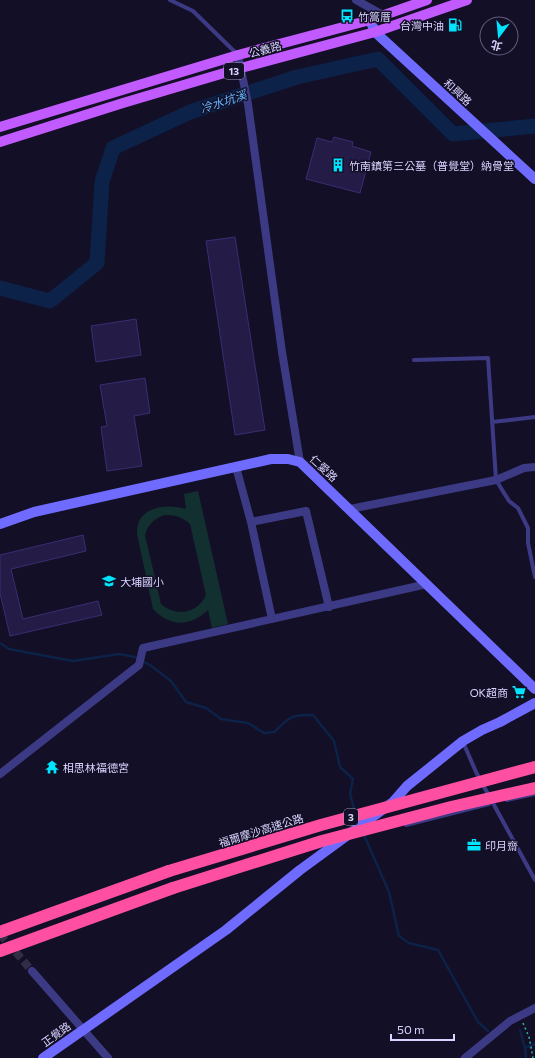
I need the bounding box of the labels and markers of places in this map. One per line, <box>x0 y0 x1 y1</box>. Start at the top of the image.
bus stop icon: 竹篙厝 <box>339 8 355 24</box>
place label: 竹篙厝 <box>358 10 391 23</box>
fuel station icon: 台灣中油 <box>447 17 463 33</box>
place label: 台灣中油 <box>400 19 444 32</box>
building icon: 竹南鎮第三公墓（普覺堂）納骨堂 <box>330 157 346 173</box>
place label: 竹南鎮第三公墓（普覺堂）納骨堂 <box>349 159 514 172</box>
school or university icon: 大埔國小 <box>101 573 117 589</box>
place label: 大埔國小 <box>120 575 164 588</box>
supermarket icon: OK超商 <box>511 684 527 700</box>
place label: OK超商 <box>470 686 508 699</box>
temple icon: 相思林福德宮 <box>44 759 60 775</box>
place label: 相思林福德宮 <box>63 761 129 774</box>
office icon: 印月齋 <box>466 837 482 853</box>
place label: 印月齋 <box>485 839 518 852</box>

